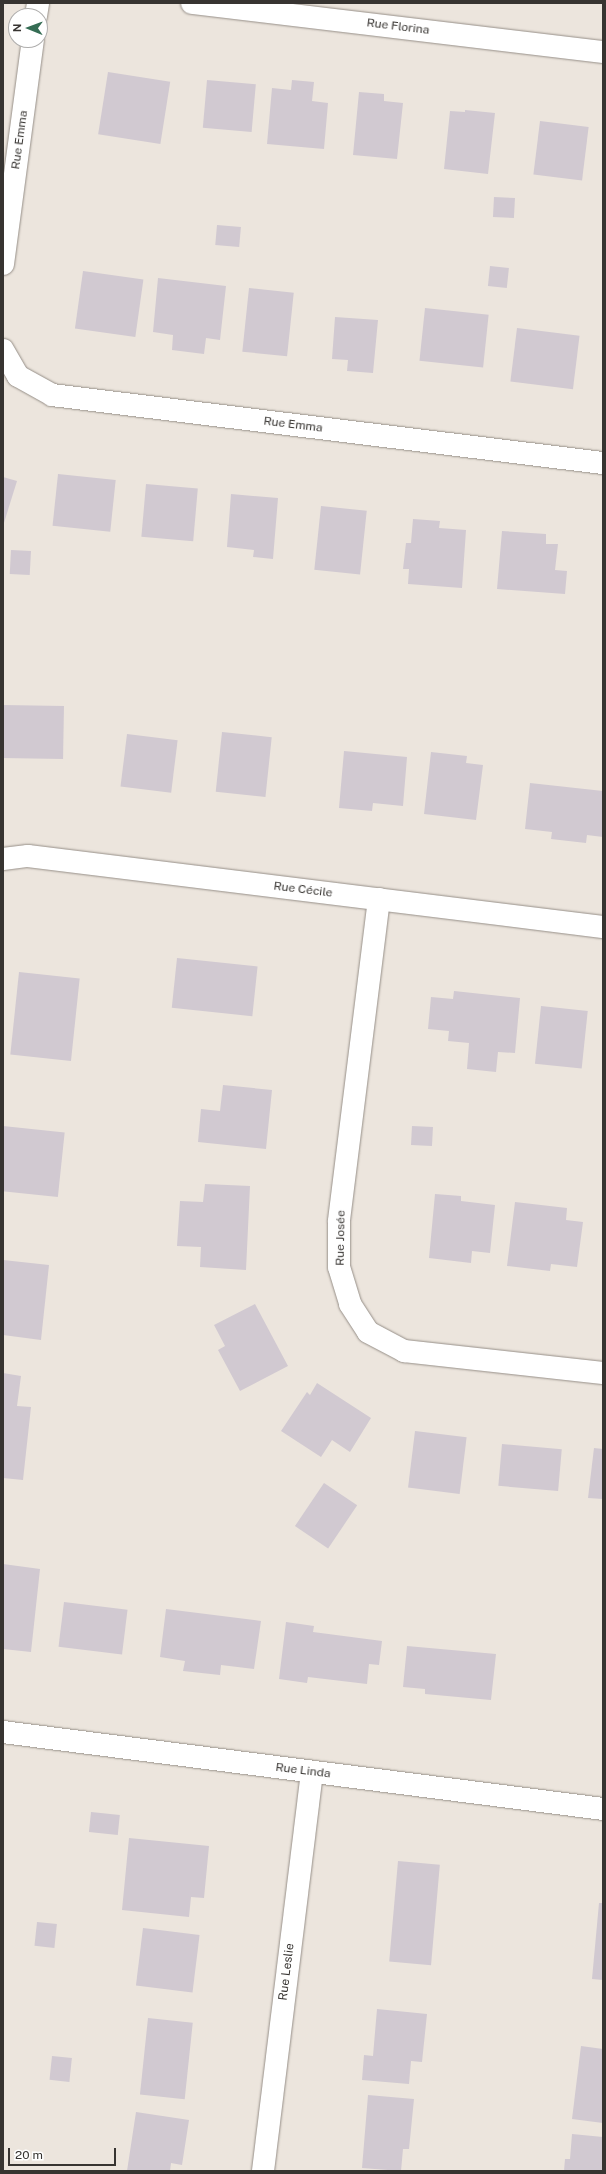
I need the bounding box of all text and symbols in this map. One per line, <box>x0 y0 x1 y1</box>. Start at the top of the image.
north arrow <box>8 8 48 48</box>
street label: Rue Florina <box>366 16 430 38</box>
text: N <box>11 23 23 32</box>
street label: Rue Emma <box>9 110 31 170</box>
street label: Rue Emma <box>263 414 323 436</box>
street label: Rue Cécile <box>273 879 333 901</box>
street label: Rue Josée <box>333 1210 349 1266</box>
street label: Rue Linda <box>275 1760 331 1782</box>
street label: Rue Leslie <box>276 1943 298 2001</box>
scale bar <box>10 2140 118 2166</box>
text: 20 m <box>15 2148 43 2162</box>

